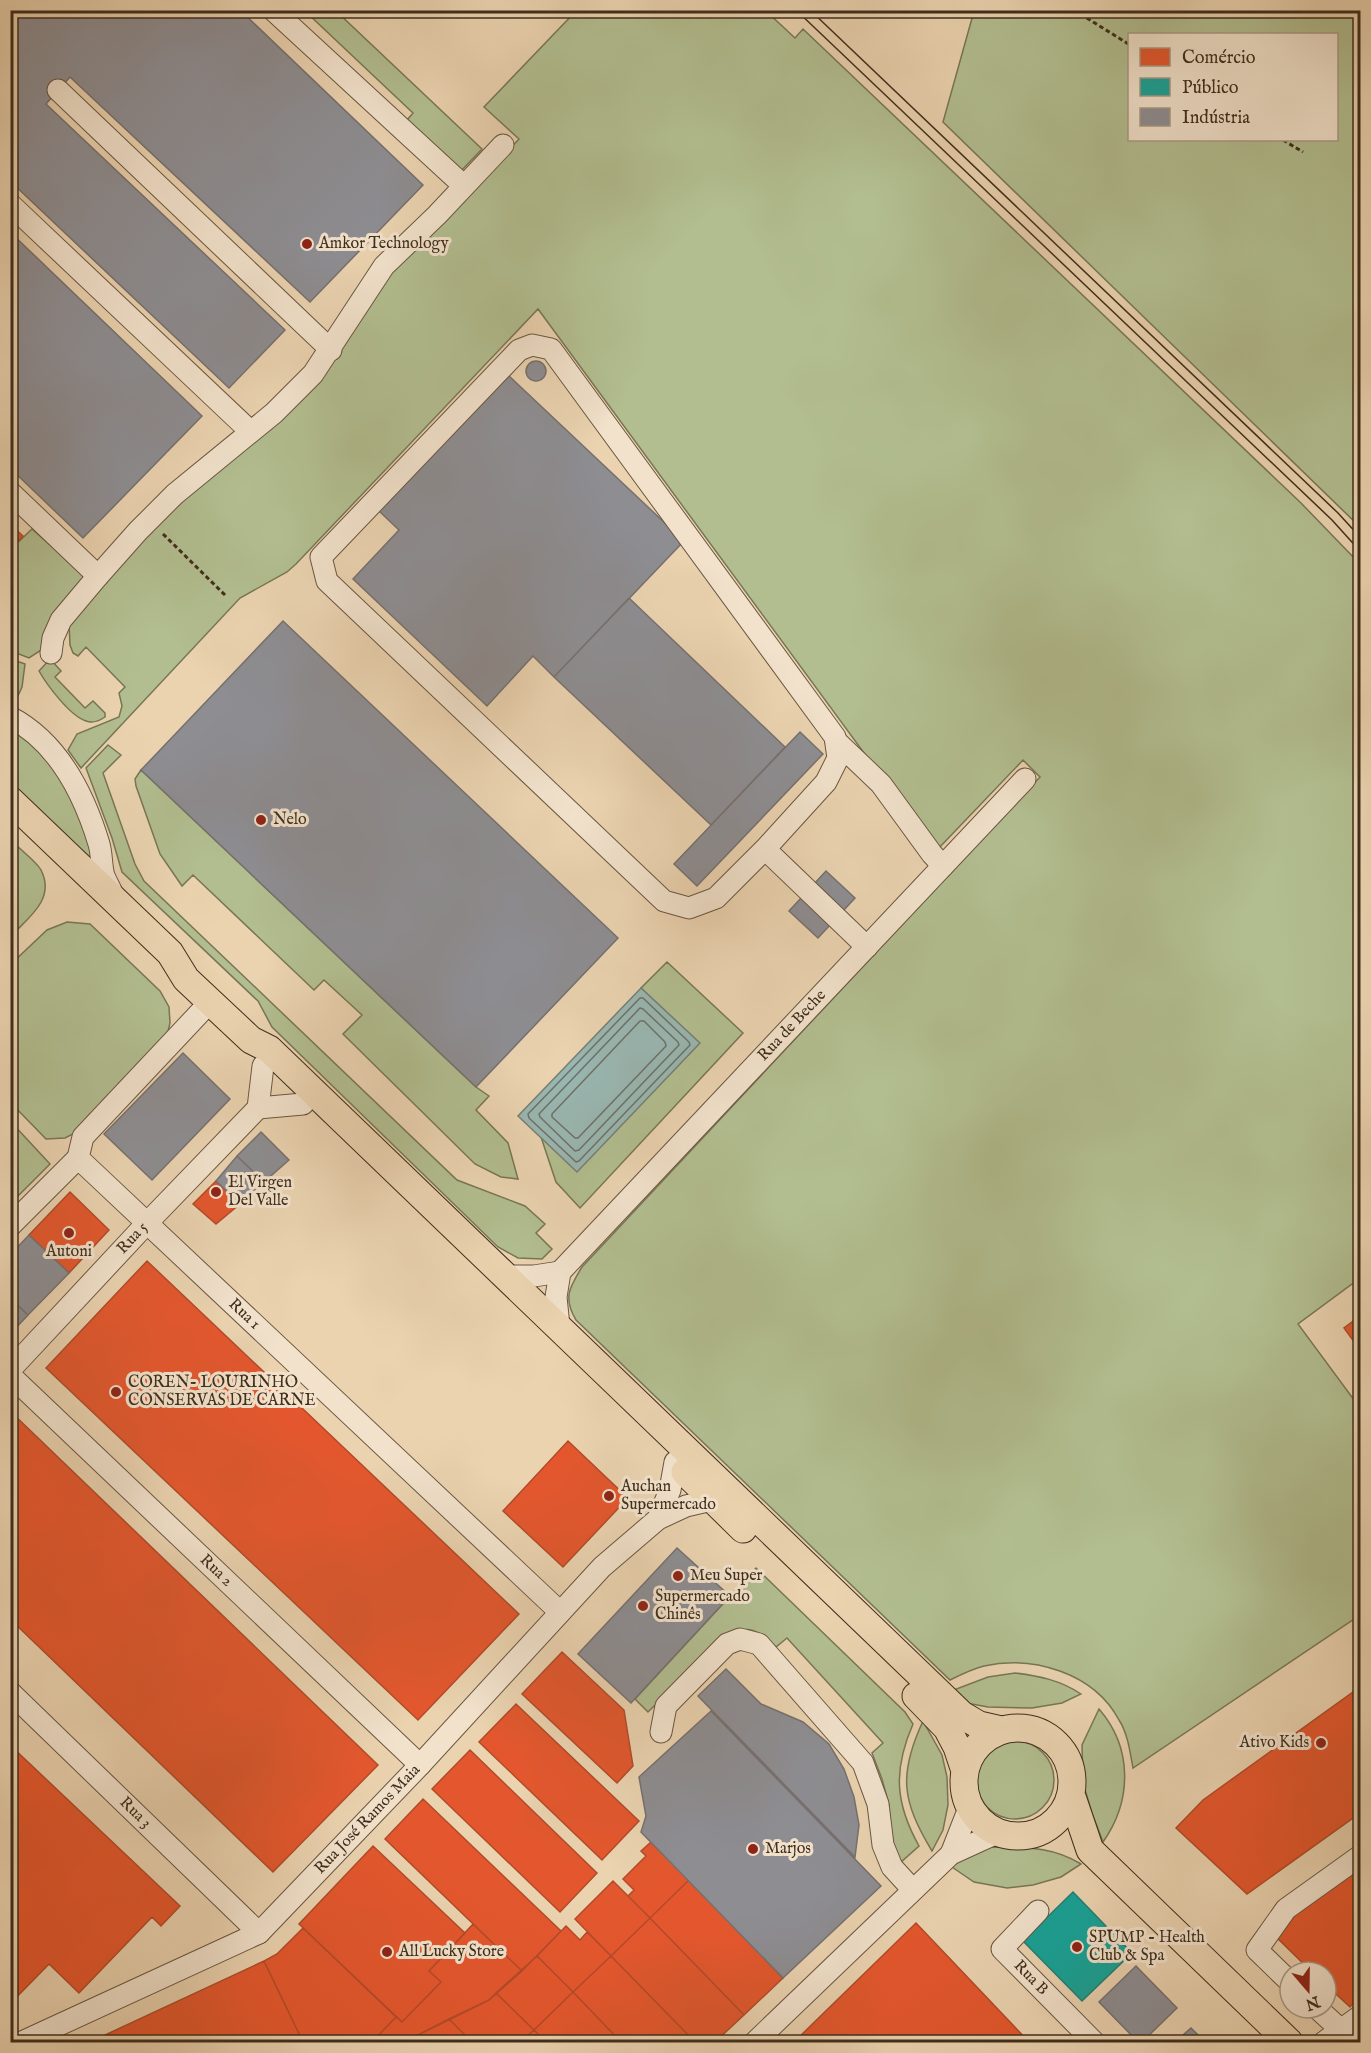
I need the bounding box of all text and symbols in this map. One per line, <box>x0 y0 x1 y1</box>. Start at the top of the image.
legend <box>1128 33 1338 141</box>
text: Comércio <box>1182 47 1256 70</box>
text: Público <box>1182 77 1239 100</box>
text: Indústria <box>1182 107 1250 130</box>
place label: Amkor Technology <box>318 234 449 254</box>
marker: Amkor Technology <box>300 237 314 251</box>
place label: Nelo <box>273 810 307 830</box>
marker: Nelo <box>254 813 268 827</box>
street label: Rua de Beche <box>754 986 831 1066</box>
place label: El Virgen Del Valle <box>228 1173 293 1211</box>
marker: El Virgen Del Valle <box>209 1185 223 1199</box>
street label: Rua 5 <box>113 1218 153 1259</box>
marker: Autoni <box>62 1226 76 1240</box>
place label: Autoni <box>45 1242 92 1262</box>
street label: Rua 1 <box>224 1294 264 1334</box>
place label: COREN- LOURINHO CONSERVAS DE CARNE <box>128 1373 316 1411</box>
marker: COREN- LOURINHO CONSERVAS DE CARNE <box>109 1385 123 1399</box>
place label: Auchan Supermercado <box>620 1477 716 1515</box>
marker: Auchan Supermercado <box>602 1489 616 1503</box>
street label: Rua 2 <box>195 1550 237 1591</box>
place label: Meu Super <box>690 1566 763 1586</box>
marker: Meu Super <box>671 1569 685 1583</box>
place label: Supermercado Chinês <box>655 1587 750 1625</box>
marker: Supermercado Chinês <box>636 1599 650 1613</box>
place label: Ativo Kids <box>1239 1733 1309 1753</box>
marker: Ativo Kids <box>1314 1736 1328 1750</box>
street label: Rua José Ramos Maia <box>311 1761 425 1879</box>
street label: Rua 3 <box>115 1793 155 1833</box>
place label: Marjos <box>765 1839 811 1859</box>
marker: Marjos <box>746 1842 760 1856</box>
place label: SPUMP - Health Club & Spa <box>1089 1928 1205 1966</box>
marker: SPUMP - Health Club & Spa <box>1070 1940 1084 1954</box>
place label: All Lucky Store <box>398 1942 504 1962</box>
marker: All Lucky Store <box>380 1945 394 1959</box>
street label: Rua B <box>1009 1956 1052 2000</box>
north arrow <box>1278 1960 1338 2020</box>
text: N <box>1302 1990 1323 2014</box>

